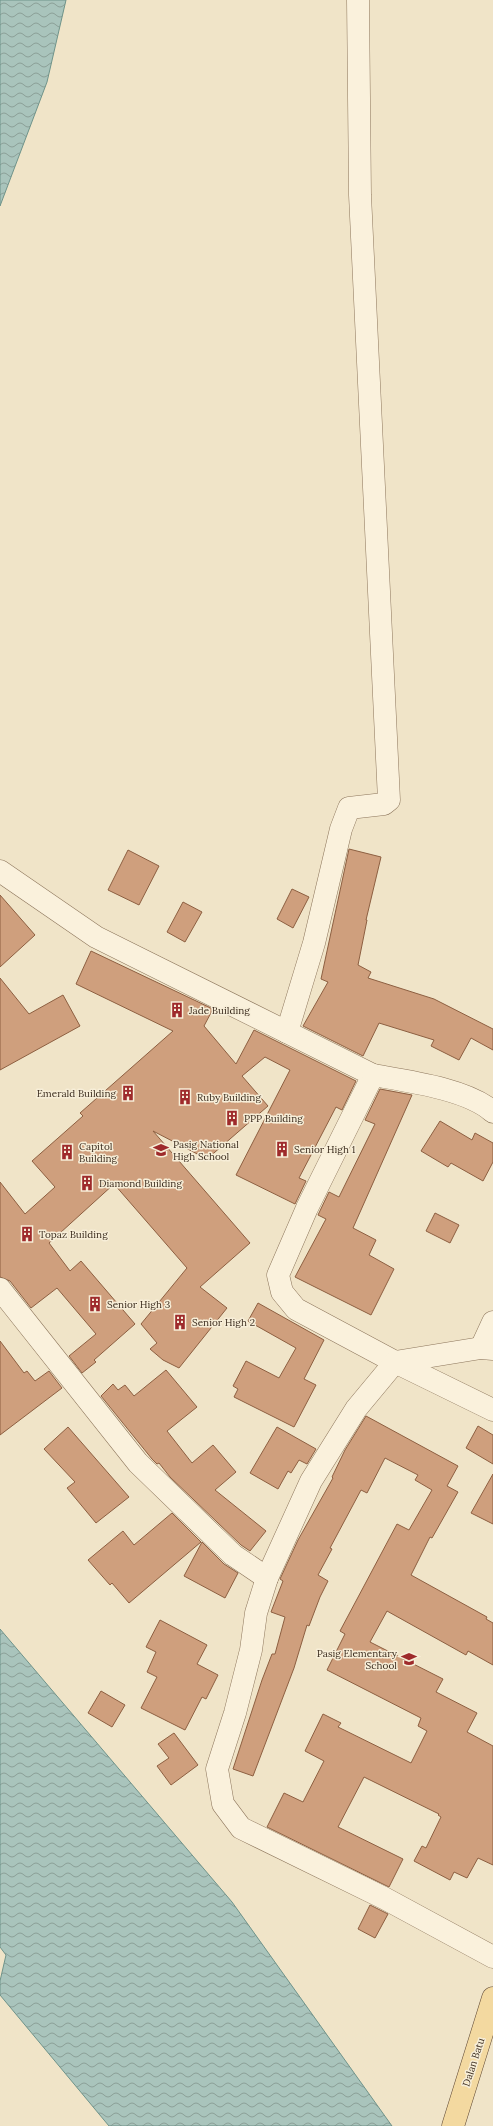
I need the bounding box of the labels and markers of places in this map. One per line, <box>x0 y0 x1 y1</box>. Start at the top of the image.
building icon: Jade Building <box>168 1001 186 1019</box>
place label: Jade Building <box>188 1004 250 1017</box>
building icon: Emerald Building <box>119 1084 137 1102</box>
place label: Emerald Building <box>37 1087 116 1100</box>
building icon: Ruby Building <box>176 1088 194 1106</box>
place label: Ruby Building <box>197 1091 261 1104</box>
building icon: PPP Building <box>223 1109 241 1127</box>
place label: PPP Building <box>244 1112 303 1125</box>
place label: Pasig National High School <box>173 1138 239 1163</box>
place label: Capitol Building <box>79 1140 118 1165</box>
building icon: Senior High 1 <box>273 1140 291 1158</box>
school or university icon: Pasig National High School <box>152 1141 170 1159</box>
building icon: Capitol Building <box>58 1143 76 1161</box>
place label: Senior High 1 <box>294 1143 356 1156</box>
building icon: Diamond Building <box>78 1174 96 1192</box>
place label: Diamond Building <box>99 1177 182 1190</box>
building icon: Topaz Building <box>18 1225 36 1243</box>
place label: Topaz Building <box>39 1228 108 1241</box>
building icon: Senior High 3 <box>86 1295 104 1313</box>
place label: Senior High 3 <box>107 1298 171 1311</box>
building icon: Senior High 2 <box>171 1313 189 1331</box>
place label: Senior High 2 <box>192 1316 255 1329</box>
place label: Pasig Elementary School <box>317 1647 398 1672</box>
school or university icon: Pasig Elementary School <box>400 1650 418 1668</box>

